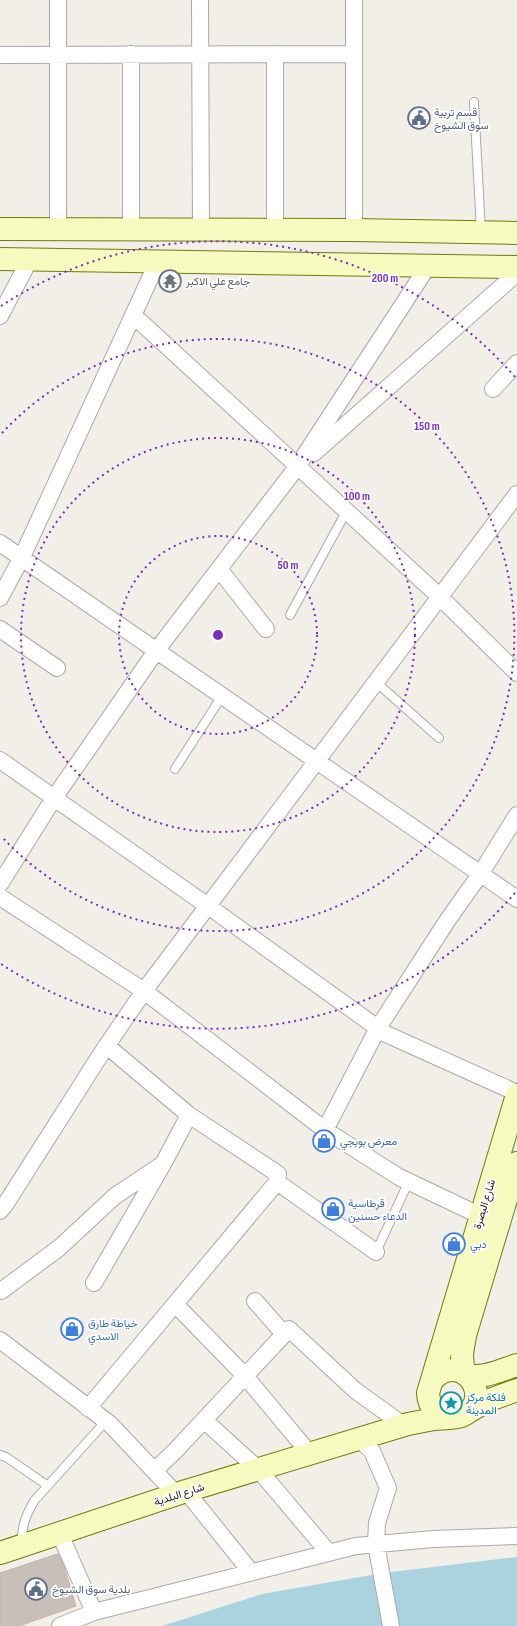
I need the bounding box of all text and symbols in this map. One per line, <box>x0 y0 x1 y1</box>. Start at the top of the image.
public building icon: قسم تربية سوق الشيوخ <box>406 105 432 131</box>
place label: قسم تربية سوق الشيوخ <box>434 106 489 133</box>
temple icon: جامع علي الاكبر <box>157 268 183 294</box>
text: 200 m <box>372 271 398 286</box>
place label: جامع علي الاكبر <box>185 275 250 291</box>
text: 150 m <box>414 419 440 434</box>
text: 100 m <box>344 489 370 504</box>
text: 50 m <box>278 558 298 573</box>
centre of rings <box>211 628 225 642</box>
shop icon: معرض بوبجي <box>311 1128 337 1154</box>
place label: معرض بوبجي <box>340 1135 397 1151</box>
street label: شارع البصرة <box>471 1177 499 1231</box>
shop icon: قرطاسية الدعاء حسنين <box>320 1196 346 1222</box>
place label: قرطاسية الدعاء حسنين <box>348 1197 407 1223</box>
shop icon: دبي <box>441 1231 467 1257</box>
place label: دبي <box>470 1238 487 1254</box>
shop icon: خياطة طارق الاسدي <box>59 1316 85 1342</box>
place label: خياطة طارق الاسدي <box>88 1317 138 1346</box>
place icon: فلكة مركز المدينة <box>438 1390 464 1416</box>
place label: فلكة مركز المدينة <box>465 1391 506 1417</box>
street label: شارع البلدية <box>152 1480 206 1510</box>
public building icon: بلدية سوق الشيوخ <box>23 1576 49 1602</box>
place label: بلدية سوق الشيوخ <box>52 1583 130 1597</box>

